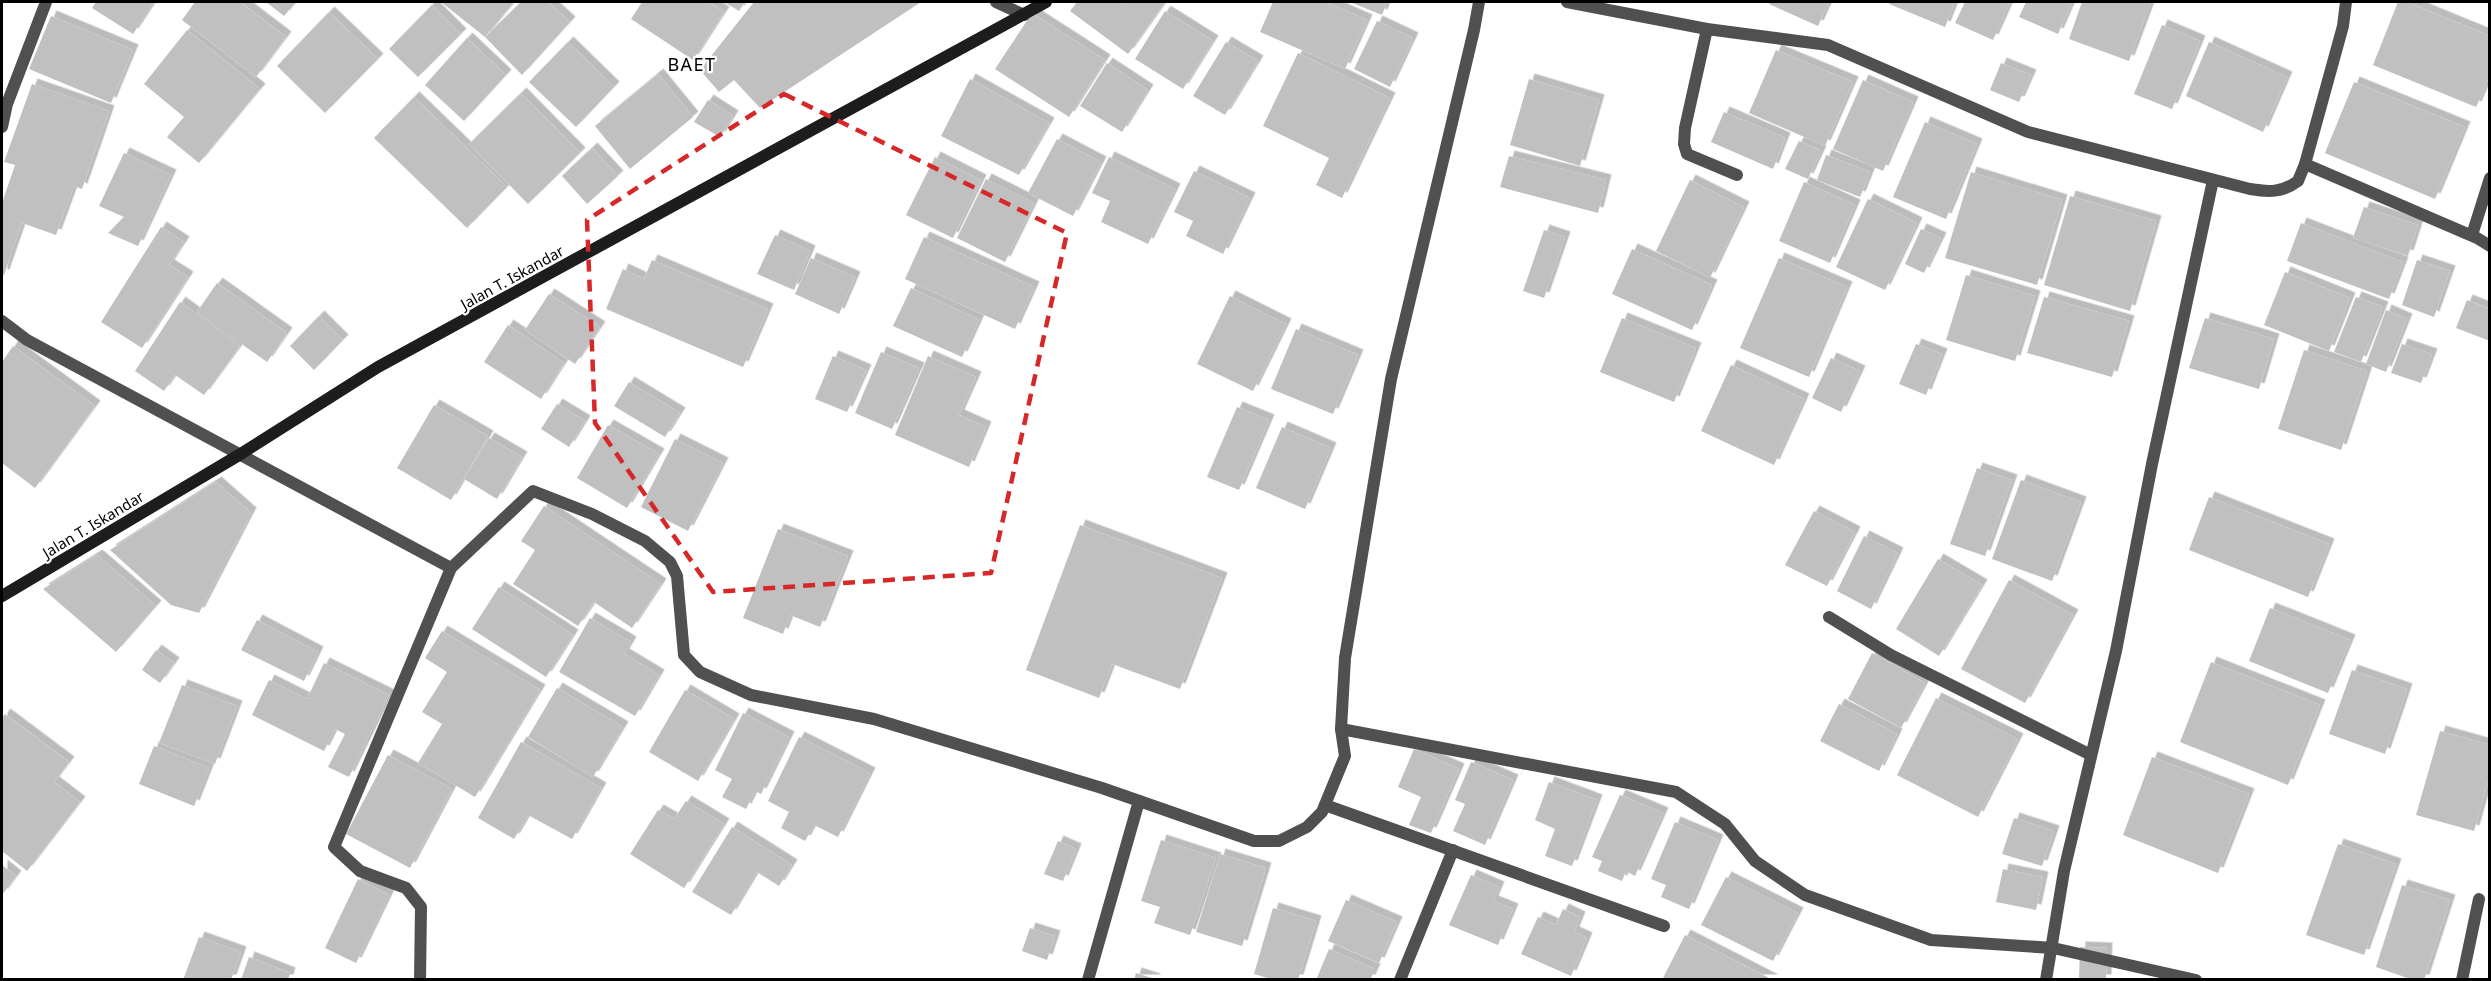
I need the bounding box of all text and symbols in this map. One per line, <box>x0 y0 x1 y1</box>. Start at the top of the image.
district label: BAET <box>667 52 717 76</box>
street label: Jalan T. Iskandar <box>455 240 567 315</box>
street label: Jalan T. Iskandar <box>37 486 147 563</box>

